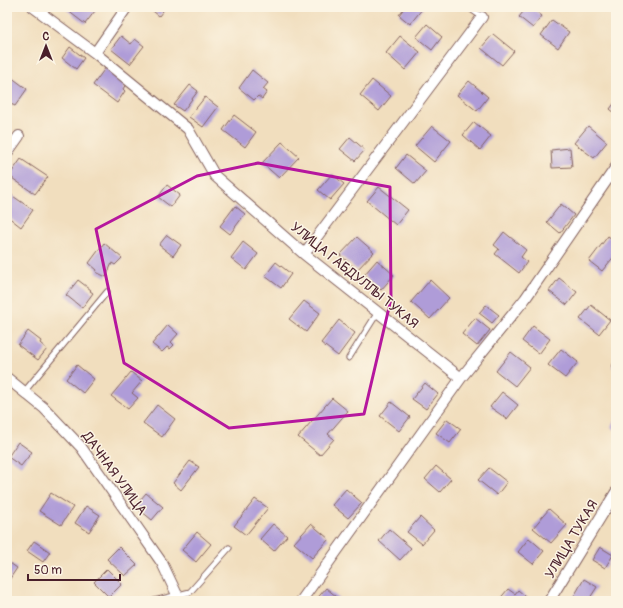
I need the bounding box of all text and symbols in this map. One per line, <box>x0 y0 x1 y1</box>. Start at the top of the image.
north arrow <box>26 26 66 66</box>
text: С <box>43 30 50 43</box>
street label: УЛИЦА ГАБДУЛЛЫ ТУКАЯ <box>287 219 422 332</box>
street label: ДАЧНАЯ УЛИЦА <box>78 427 151 518</box>
street label: УЛИЦА ТУКАЯ <box>541 497 602 582</box>
scale bar <box>28 556 120 582</box>
text: 50 m <box>34 563 62 578</box>

